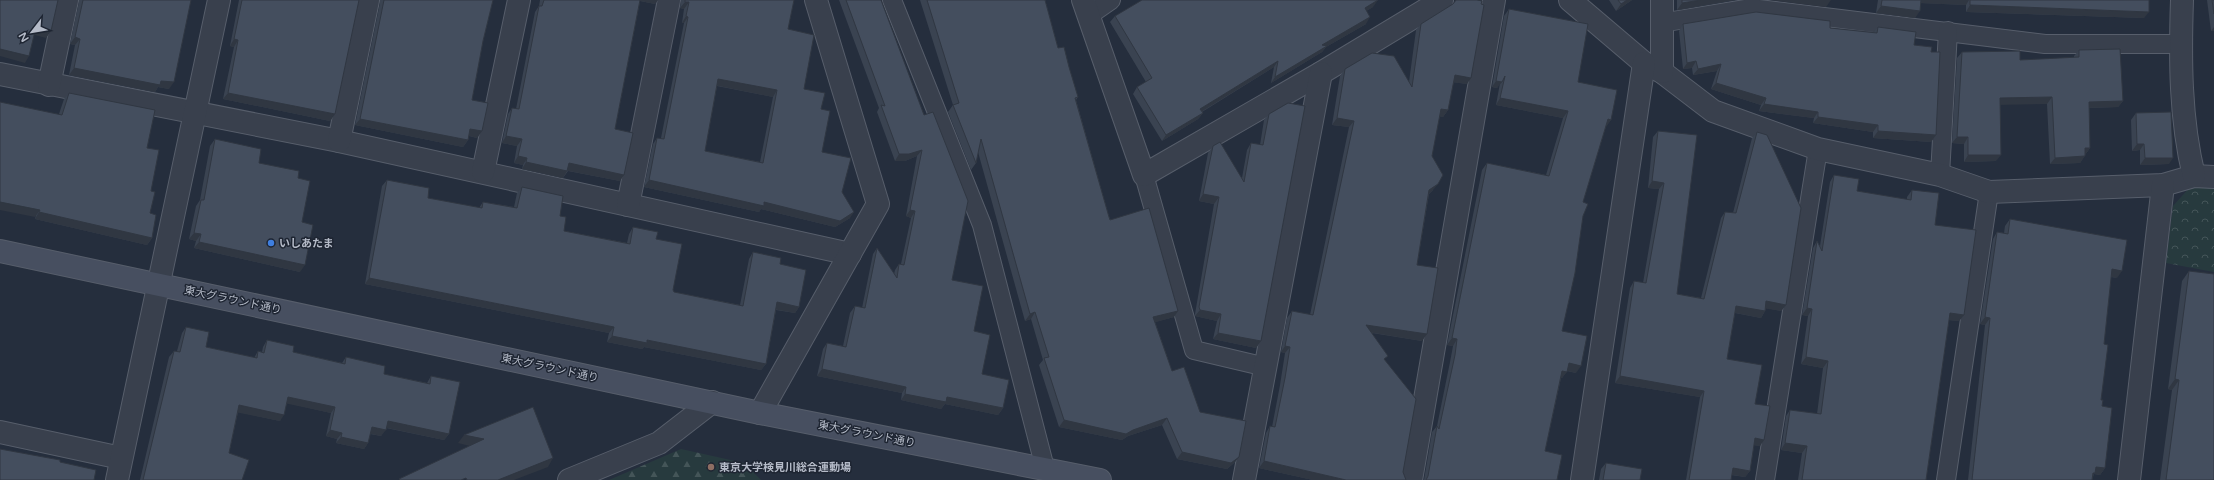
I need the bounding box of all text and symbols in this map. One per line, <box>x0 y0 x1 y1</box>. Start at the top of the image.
north arrow <box>12 12 52 52</box>
text: N <box>16 30 32 44</box>
place label: いしあたま <box>279 237 334 250</box>
marker: いしあたま <box>266 238 276 248</box>
street label: 東大グラウンド通り <box>183 283 283 317</box>
street label: 東大グラウンド通り <box>500 351 600 385</box>
street label: 東大グラウンド通り <box>817 418 917 450</box>
place label: 東京大学検見川総合運動場 <box>719 461 851 474</box>
marker: 東京大学検見川総合運動場 <box>706 462 716 472</box>

